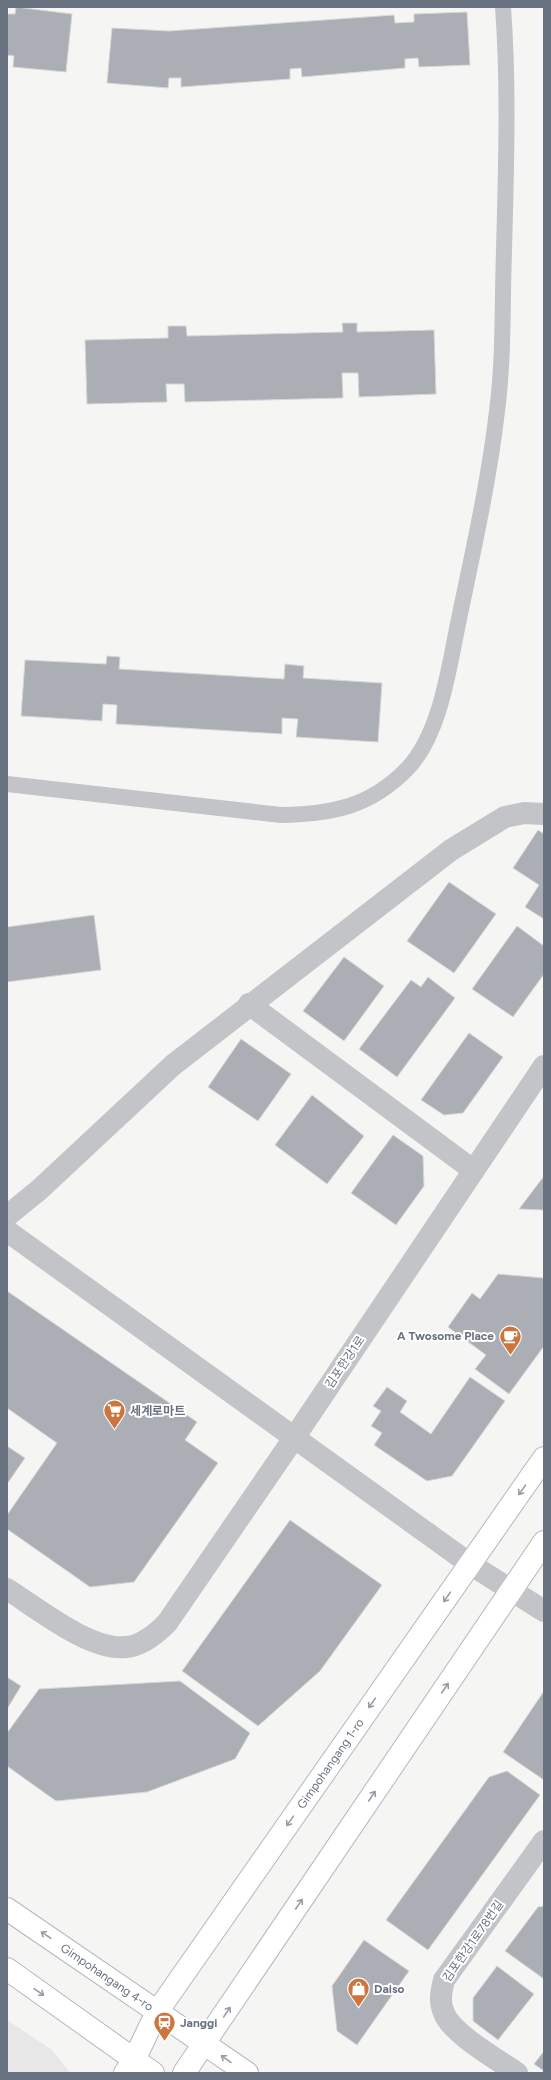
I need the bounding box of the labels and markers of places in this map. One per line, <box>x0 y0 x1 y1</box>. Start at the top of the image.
cafe icon: A Twosome Place <box>497 1323 523 1356</box>
place label: A Twosome Place <box>397 1329 494 1343</box>
supermarket icon: 세계로마트 <box>102 1398 128 1431</box>
place label: 세계로마트 <box>130 1404 185 1418</box>
shop icon: Daiso <box>345 1976 371 2009</box>
place label: Daiso <box>374 1982 405 1996</box>
station icon: Janggi <box>151 2010 177 2043</box>
place label: Janggi <box>180 2016 217 2030</box>

